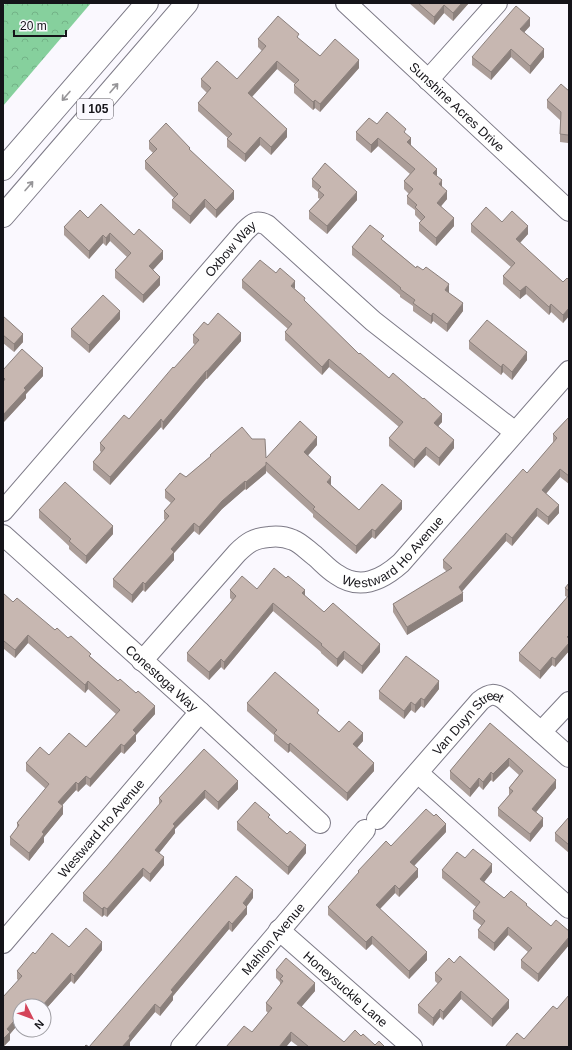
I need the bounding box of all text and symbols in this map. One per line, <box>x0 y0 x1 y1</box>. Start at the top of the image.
scale bar <box>14 12 66 38</box>
text: 20 m <box>20 19 47 33</box>
street label: Sunshine Acres Drive <box>407 59 508 155</box>
one-way arrow <box>109 82 118 93</box>
one-way arrow <box>62 91 71 101</box>
road number: I 105 <box>77 99 113 119</box>
one-way arrow <box>24 181 33 191</box>
street label: Oxbow Way <box>201 217 259 280</box>
street label: Westward Ho Avenue <box>340 513 446 590</box>
street label: Conestoga Way <box>123 642 202 715</box>
street label: Van Duyn Street <box>429 687 507 758</box>
street label: Westward Ho Avenue <box>55 776 147 880</box>
street label: Mahlon Avenue <box>238 900 307 978</box>
street label: Honeysuckle Lane <box>301 948 391 1030</box>
north arrow <box>12 998 52 1038</box>
text: N <box>32 1018 47 1032</box>

